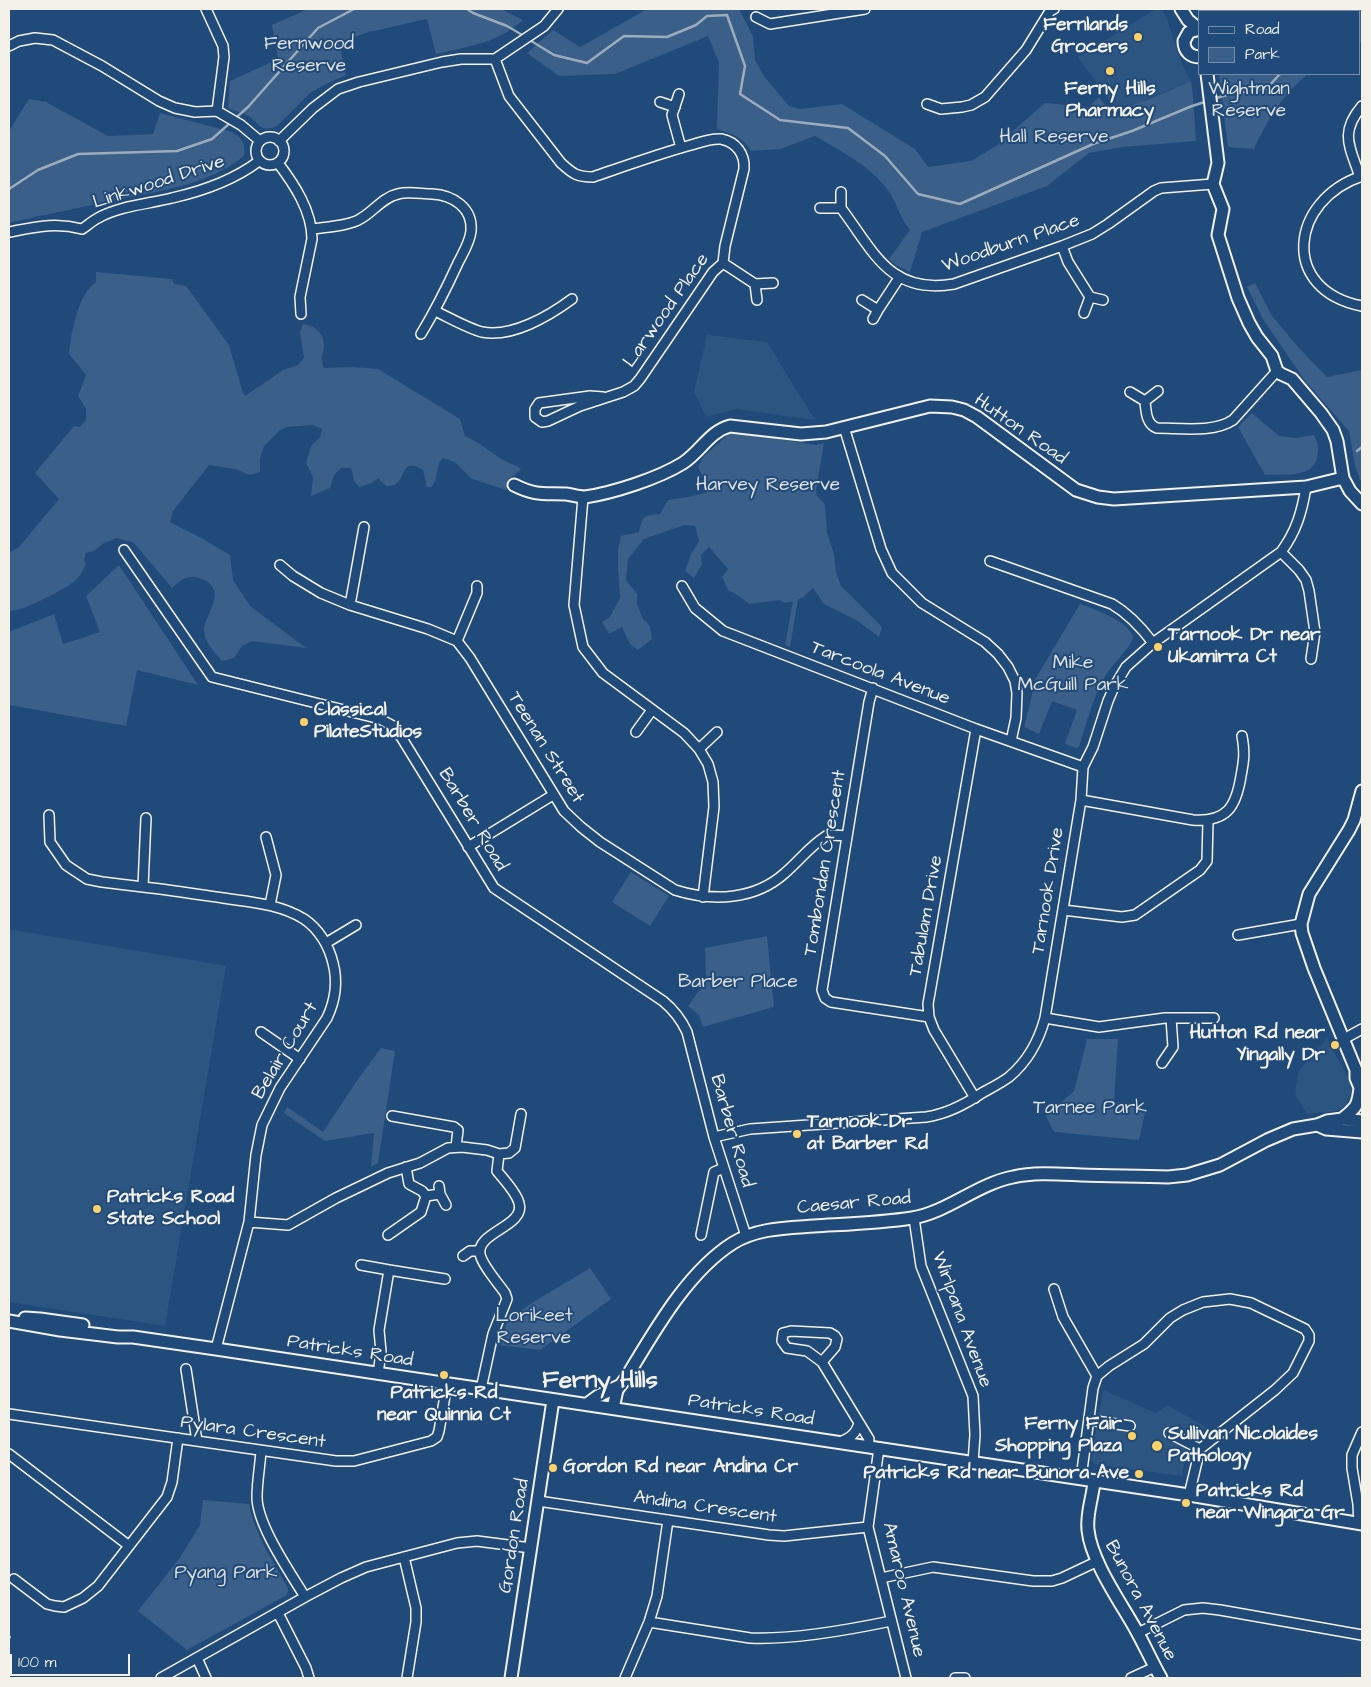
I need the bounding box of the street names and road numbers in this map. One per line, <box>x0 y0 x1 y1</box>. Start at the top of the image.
street label: Linkwood Drive <box>90 151 228 215</box>
street label: Woodburn Place <box>939 210 1083 278</box>
street label: Larwood Place <box>619 249 715 373</box>
street label: Hutton Road <box>969 390 1071 470</box>
street label: Tarcoola Avenue <box>807 637 953 711</box>
street label: Teenan Street <box>502 688 588 808</box>
street label: Barber Road <box>432 764 512 876</box>
street label: Tombondan Crescent <box>800 768 852 958</box>
street label: Tarnook Drive <box>1028 826 1070 956</box>
street label: Tabulam Drive <box>905 854 949 978</box>
street label: Belair Court <box>248 998 324 1104</box>
street label: Barber Road <box>704 1072 758 1190</box>
street label: Caesar Road <box>796 1188 912 1220</box>
street label: Wirlpana Avenue <box>926 1249 996 1391</box>
street label: Patricks Road <box>285 1331 415 1373</box>
street label: Patricks Road <box>686 1390 816 1432</box>
street label: Pylara Crescent <box>179 1412 327 1454</box>
street label: Gordon Road <box>495 1477 535 1595</box>
street label: Andina Crescent <box>632 1487 778 1529</box>
street label: Amaroo Avenue <box>876 1520 930 1660</box>
street label: Bunora Avenue <box>1099 1537 1181 1665</box>

